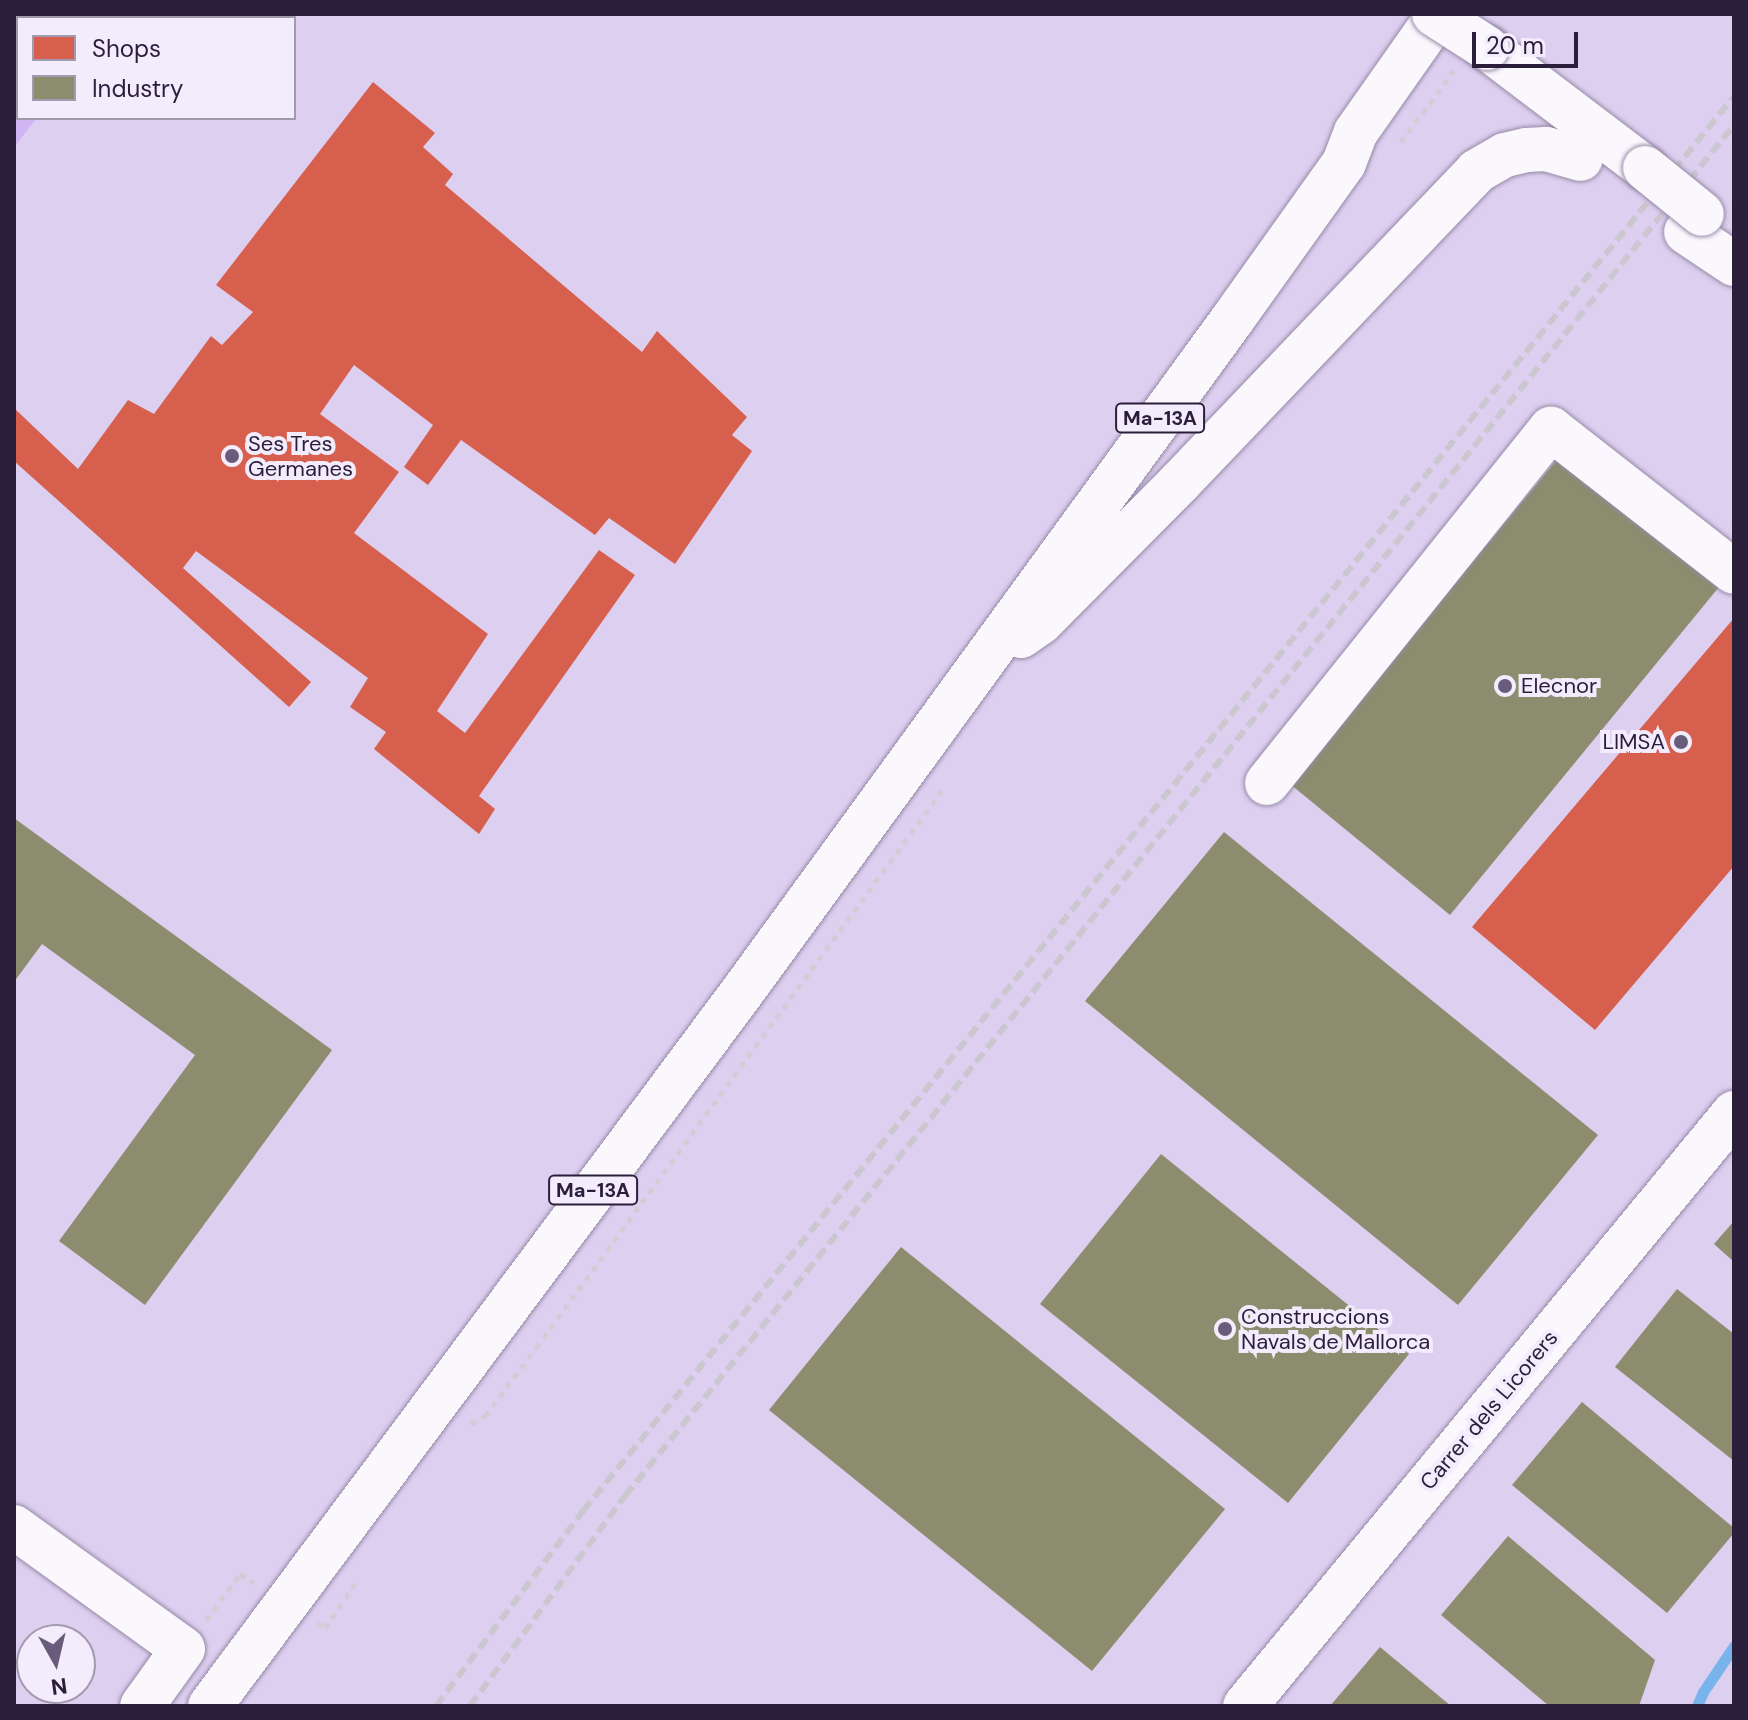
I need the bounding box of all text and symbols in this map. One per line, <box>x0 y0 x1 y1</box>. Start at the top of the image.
legend <box>16 16 296 120</box>
scale bar <box>1476 16 1582 66</box>
text: 20 m <box>1486 30 1544 61</box>
text: Shops <box>92 33 161 64</box>
text: Industry <box>92 73 183 104</box>
road number: Ma-13A <box>1114 402 1206 434</box>
place label: Ses Tres Germanes <box>248 430 353 482</box>
marker: Ses Tres Germanes <box>223 447 241 465</box>
place label: Elecnor <box>1521 673 1597 699</box>
marker: Elecnor <box>1496 677 1514 695</box>
place label: LIMSA <box>1602 729 1665 755</box>
marker: LIMSA <box>1672 733 1690 751</box>
road number: Ma-13A <box>547 1174 639 1206</box>
place label: Construccions Navals de Mallorca <box>1241 1303 1430 1354</box>
marker: Construccions Navals de Mallorca <box>1216 1320 1234 1338</box>
street label: Carrer dels Licorers <box>1415 1325 1563 1495</box>
north arrow <box>16 1624 96 1704</box>
text: N <box>49 1671 69 1702</box>

